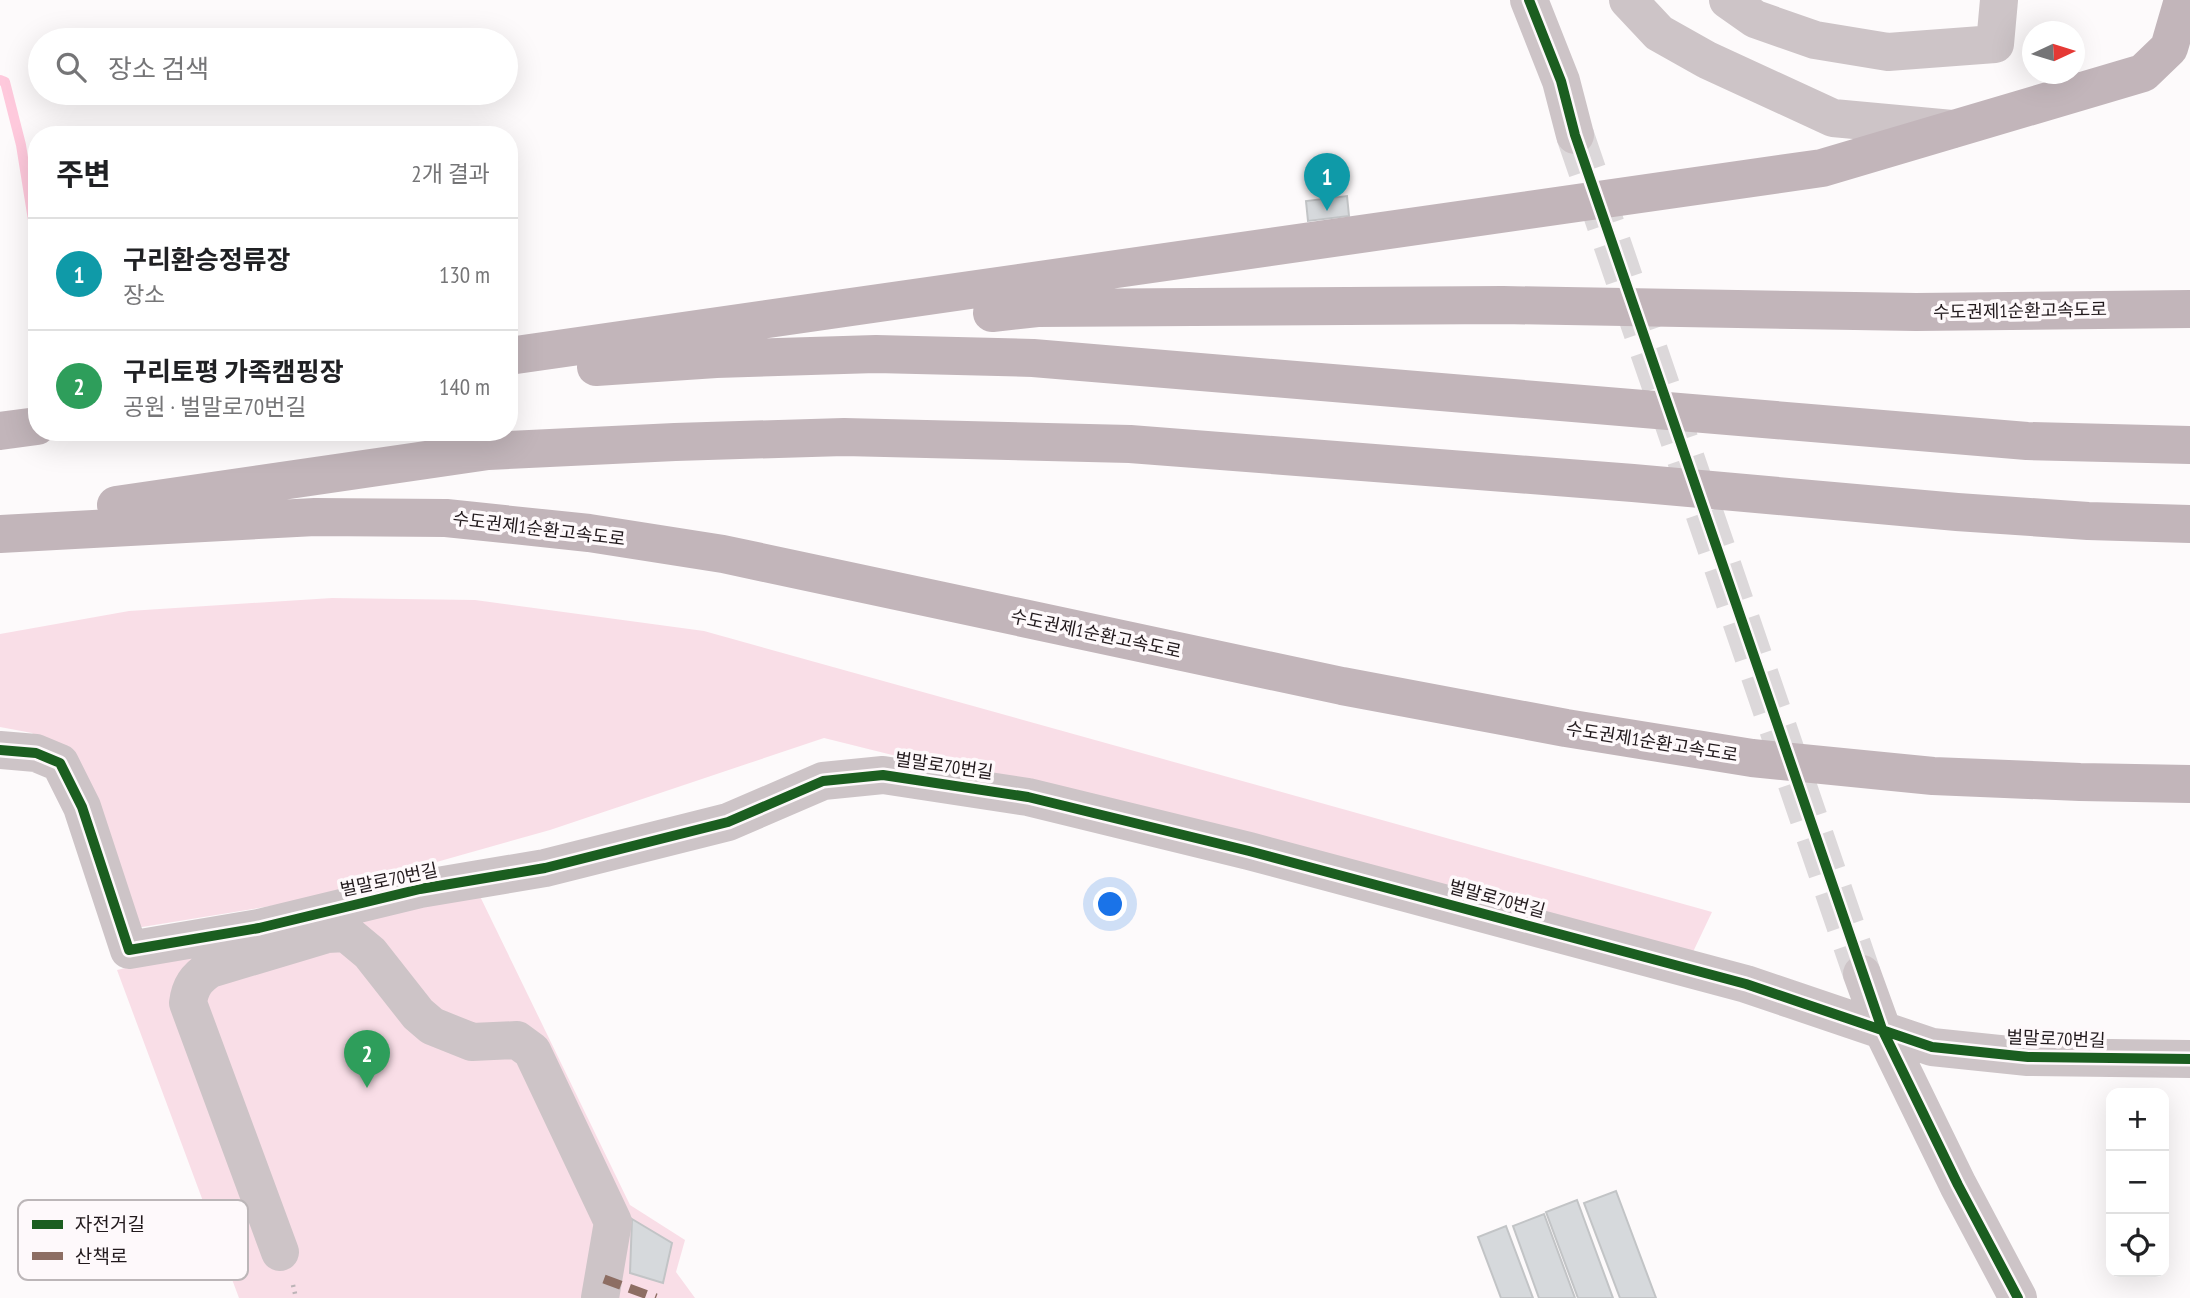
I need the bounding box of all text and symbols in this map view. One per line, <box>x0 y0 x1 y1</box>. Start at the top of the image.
north arrow <box>2022 21 2085 84</box>
search box <box>28 28 518 105</box>
icon: search <box>52 48 90 86</box>
text: 장소 검색 <box>108 52 209 85</box>
pin: 1 <box>1304 153 1350 211</box>
text: 주변 <box>56 154 111 193</box>
text: 2개 결과 <box>411 159 490 188</box>
text: 구리환승정류장 <box>123 243 290 276</box>
text: 1 <box>74 260 85 289</box>
text: 130 m <box>439 260 490 289</box>
text: 장소 <box>123 280 165 309</box>
street label: 수도권제1순환고속도로 <box>1933 297 2107 324</box>
text: 구리토평 가족캠핑장 <box>123 355 344 388</box>
text: 2 <box>74 372 85 401</box>
text: 140 m <box>439 372 490 401</box>
text: 공원 · 벌말로70번길 <box>123 392 306 421</box>
street label: 수도권제1순환고속도로 <box>451 507 627 551</box>
street label: 수도권제1순환고속도로 <box>1009 604 1183 663</box>
street label: 수도권제1순환고속도로 <box>1564 717 1740 766</box>
street label: 벌말로70번길 <box>893 747 995 784</box>
street label: 벌말로70번길 <box>338 858 440 901</box>
street label: 벌말로70번길 <box>1446 875 1548 922</box>
your location <box>1093 887 1127 921</box>
street label: 벌말로70번길 <box>2006 1025 2106 1052</box>
pin: 2 <box>344 1030 390 1088</box>
map controls <box>2106 1088 2169 1277</box>
button: + <box>2106 1088 2169 1151</box>
button: − <box>2106 1151 2169 1214</box>
legend <box>18 1200 248 1280</box>
text: 자전거길 <box>75 1212 145 1236</box>
button: locate <box>2106 1214 2169 1277</box>
text: 산책로 <box>75 1244 127 1268</box>

